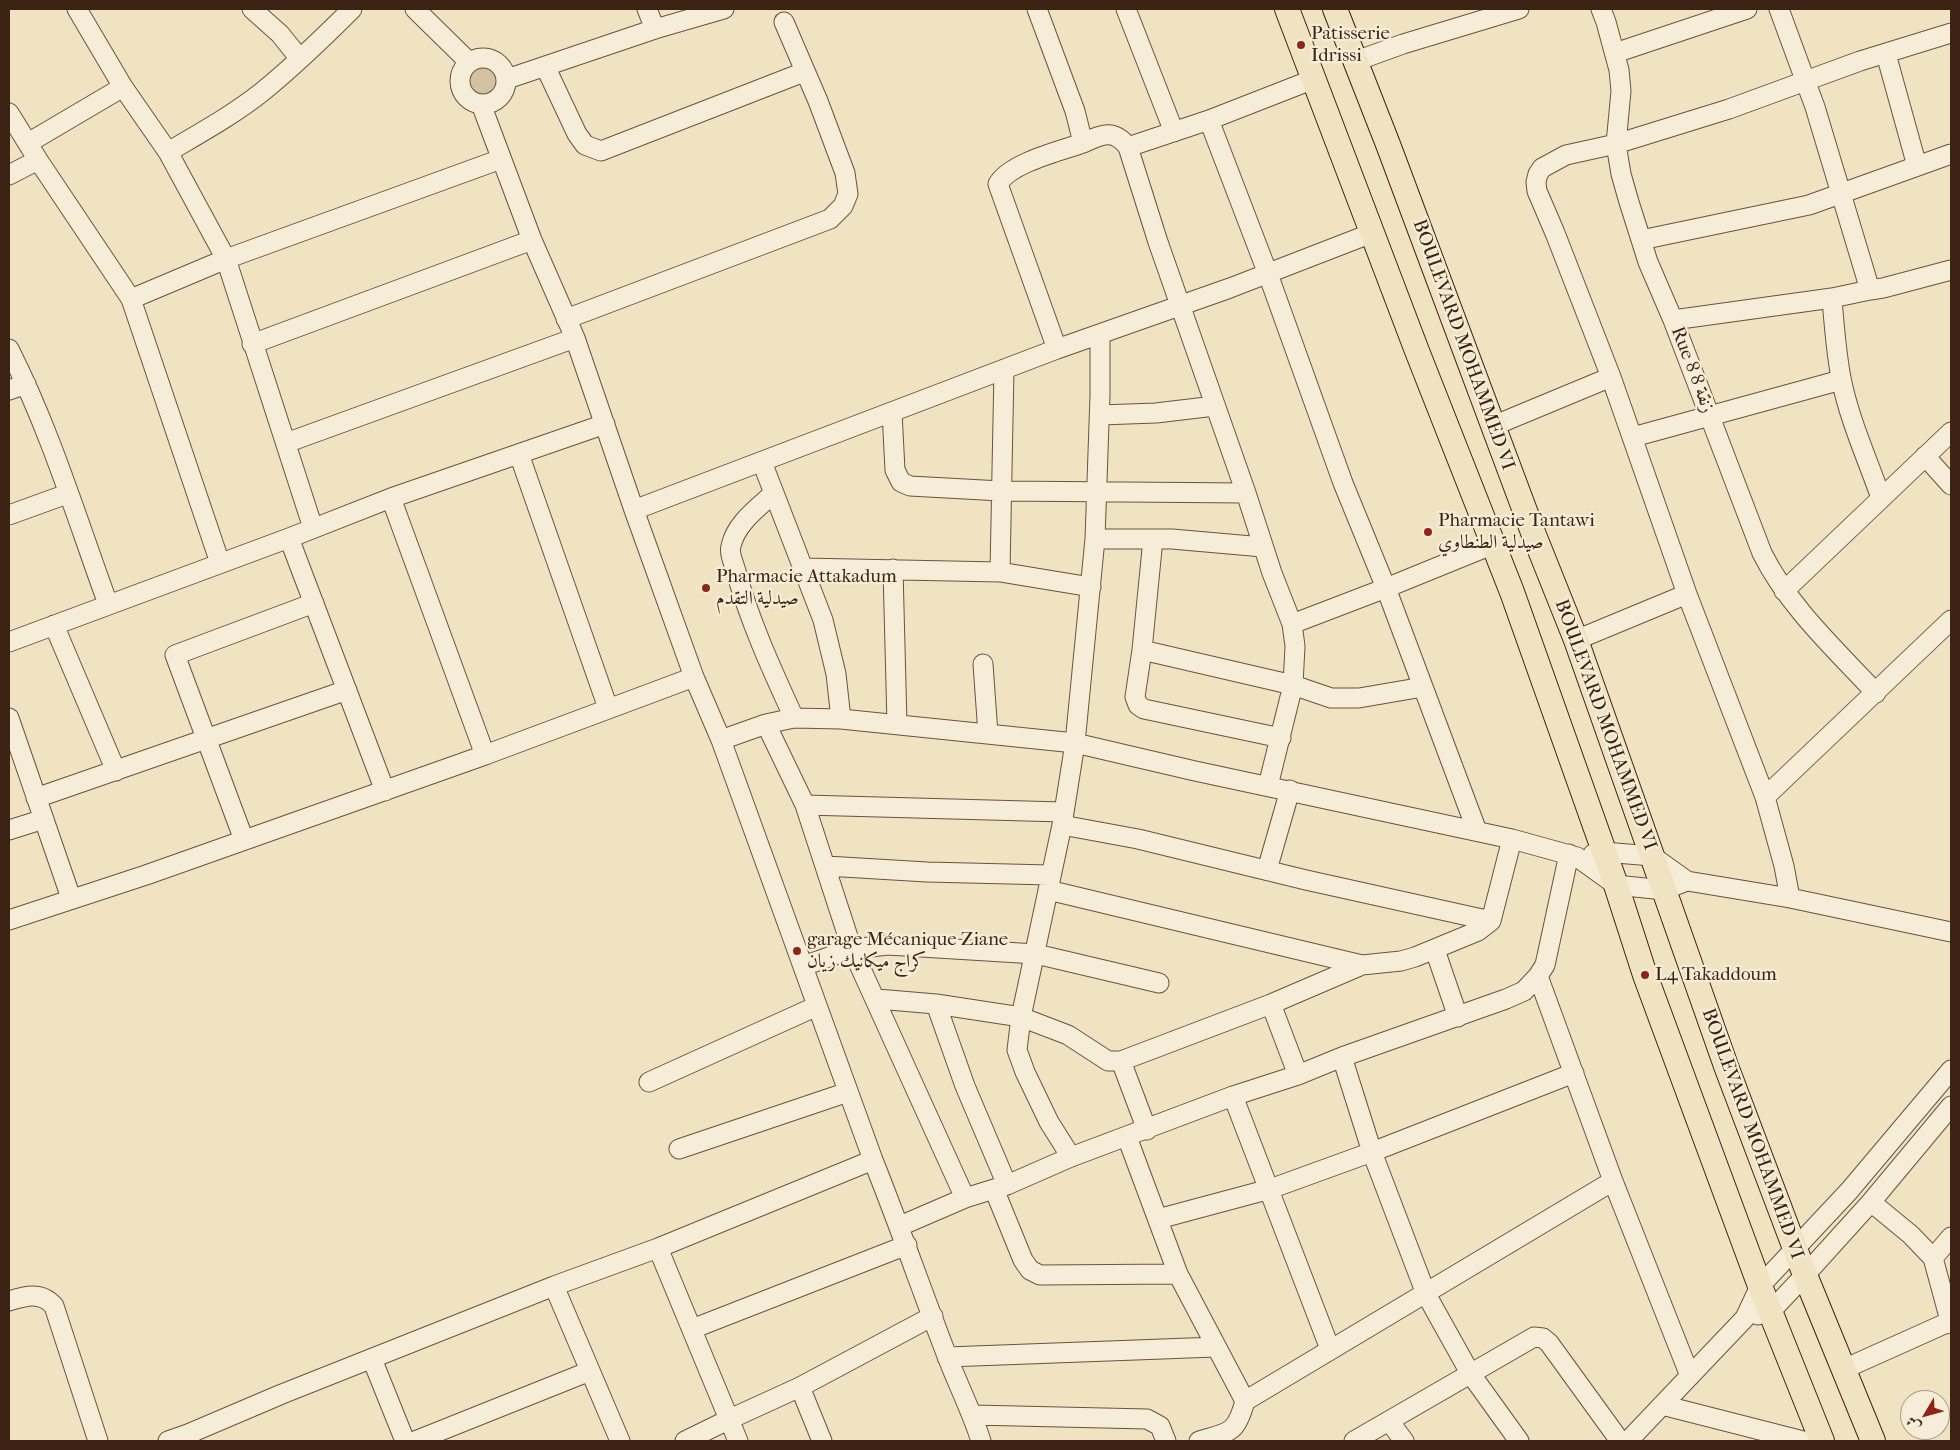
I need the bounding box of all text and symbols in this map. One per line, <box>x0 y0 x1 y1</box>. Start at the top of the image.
place label: Patisserie Idrissi <box>1311 23 1390 67</box>
marker: Patisserie Idrissi <box>1295 39 1307 51</box>
street label: BOULEVARD MOHAMMED VI <box>1407 217 1519 473</box>
street label: Rue 8 8 زنقة <box>1665 324 1719 416</box>
place label: Pharmacie Tantawi صيدلية الطنطاوي <box>1438 510 1595 554</box>
marker: Pharmacie Tantawi صيدلية الطنطاوي <box>1422 526 1434 538</box>
place label: Pharmacie Attakadum صيدلية التقدم <box>716 566 897 610</box>
marker: Pharmacie Attakadum صيدلية التقدم <box>700 582 712 594</box>
street label: BOULEVARD MOHAMMED VI <box>1549 597 1661 853</box>
place label: garage Mécanique Ziane كراج ميكانيك زيان <box>807 929 1008 973</box>
marker: garage Mécanique Ziane كراج ميكانيك زيان <box>791 945 803 957</box>
place label: L4 Takaddoum <box>1655 964 1777 986</box>
marker: L4 Takaddoum <box>1639 969 1651 981</box>
street label: BOULEVARD MOHAMMED VI <box>1696 1006 1808 1262</box>
north arrow <box>1900 1390 1950 1440</box>
text: ش <box>1902 1413 1924 1434</box>

